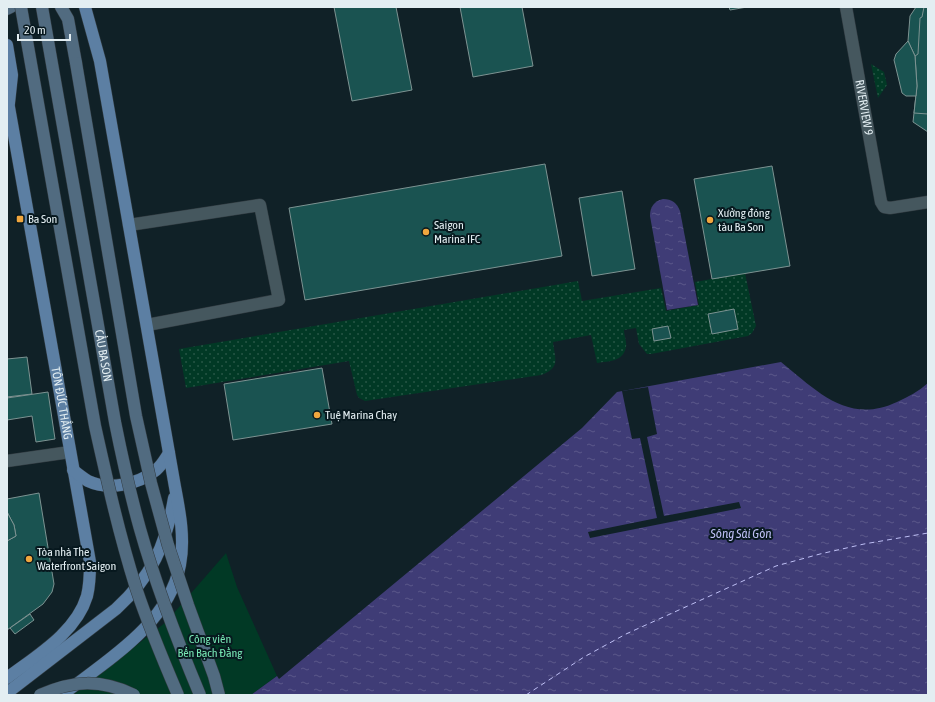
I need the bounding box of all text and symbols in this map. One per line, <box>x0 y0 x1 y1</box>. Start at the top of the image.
scale bar <box>18 16 70 42</box>
text: 20 m <box>24 23 46 37</box>
street label: RIVERVIEW 9 <box>852 79 876 137</box>
place label: Xưởng đóng tàu Ba Son <box>718 206 771 234</box>
place label: Ba Son <box>28 212 57 226</box>
marker: Ba Son <box>15 214 25 224</box>
marker: Xưởng đóng tàu Ba Son <box>705 215 715 225</box>
place label: Saigon Marina IFC <box>434 218 481 246</box>
marker: Saigon Marina IFC <box>421 227 431 237</box>
street label: CẦU BA SON <box>92 329 115 383</box>
street label: TÔN ĐỨC THẮNG <box>48 366 75 440</box>
place label: Tuệ Marina Chay <box>325 408 397 422</box>
marker: Tuệ Marina Chay <box>312 410 322 420</box>
water label: Sông Sài Gòn <box>709 526 772 541</box>
place label: Tòa nhà The Waterfront Saigon <box>37 545 116 573</box>
marker: Tòa nhà The Waterfront Saigon <box>24 554 34 564</box>
park label: Công viên Bến Bạch Đằng <box>177 632 243 660</box>

